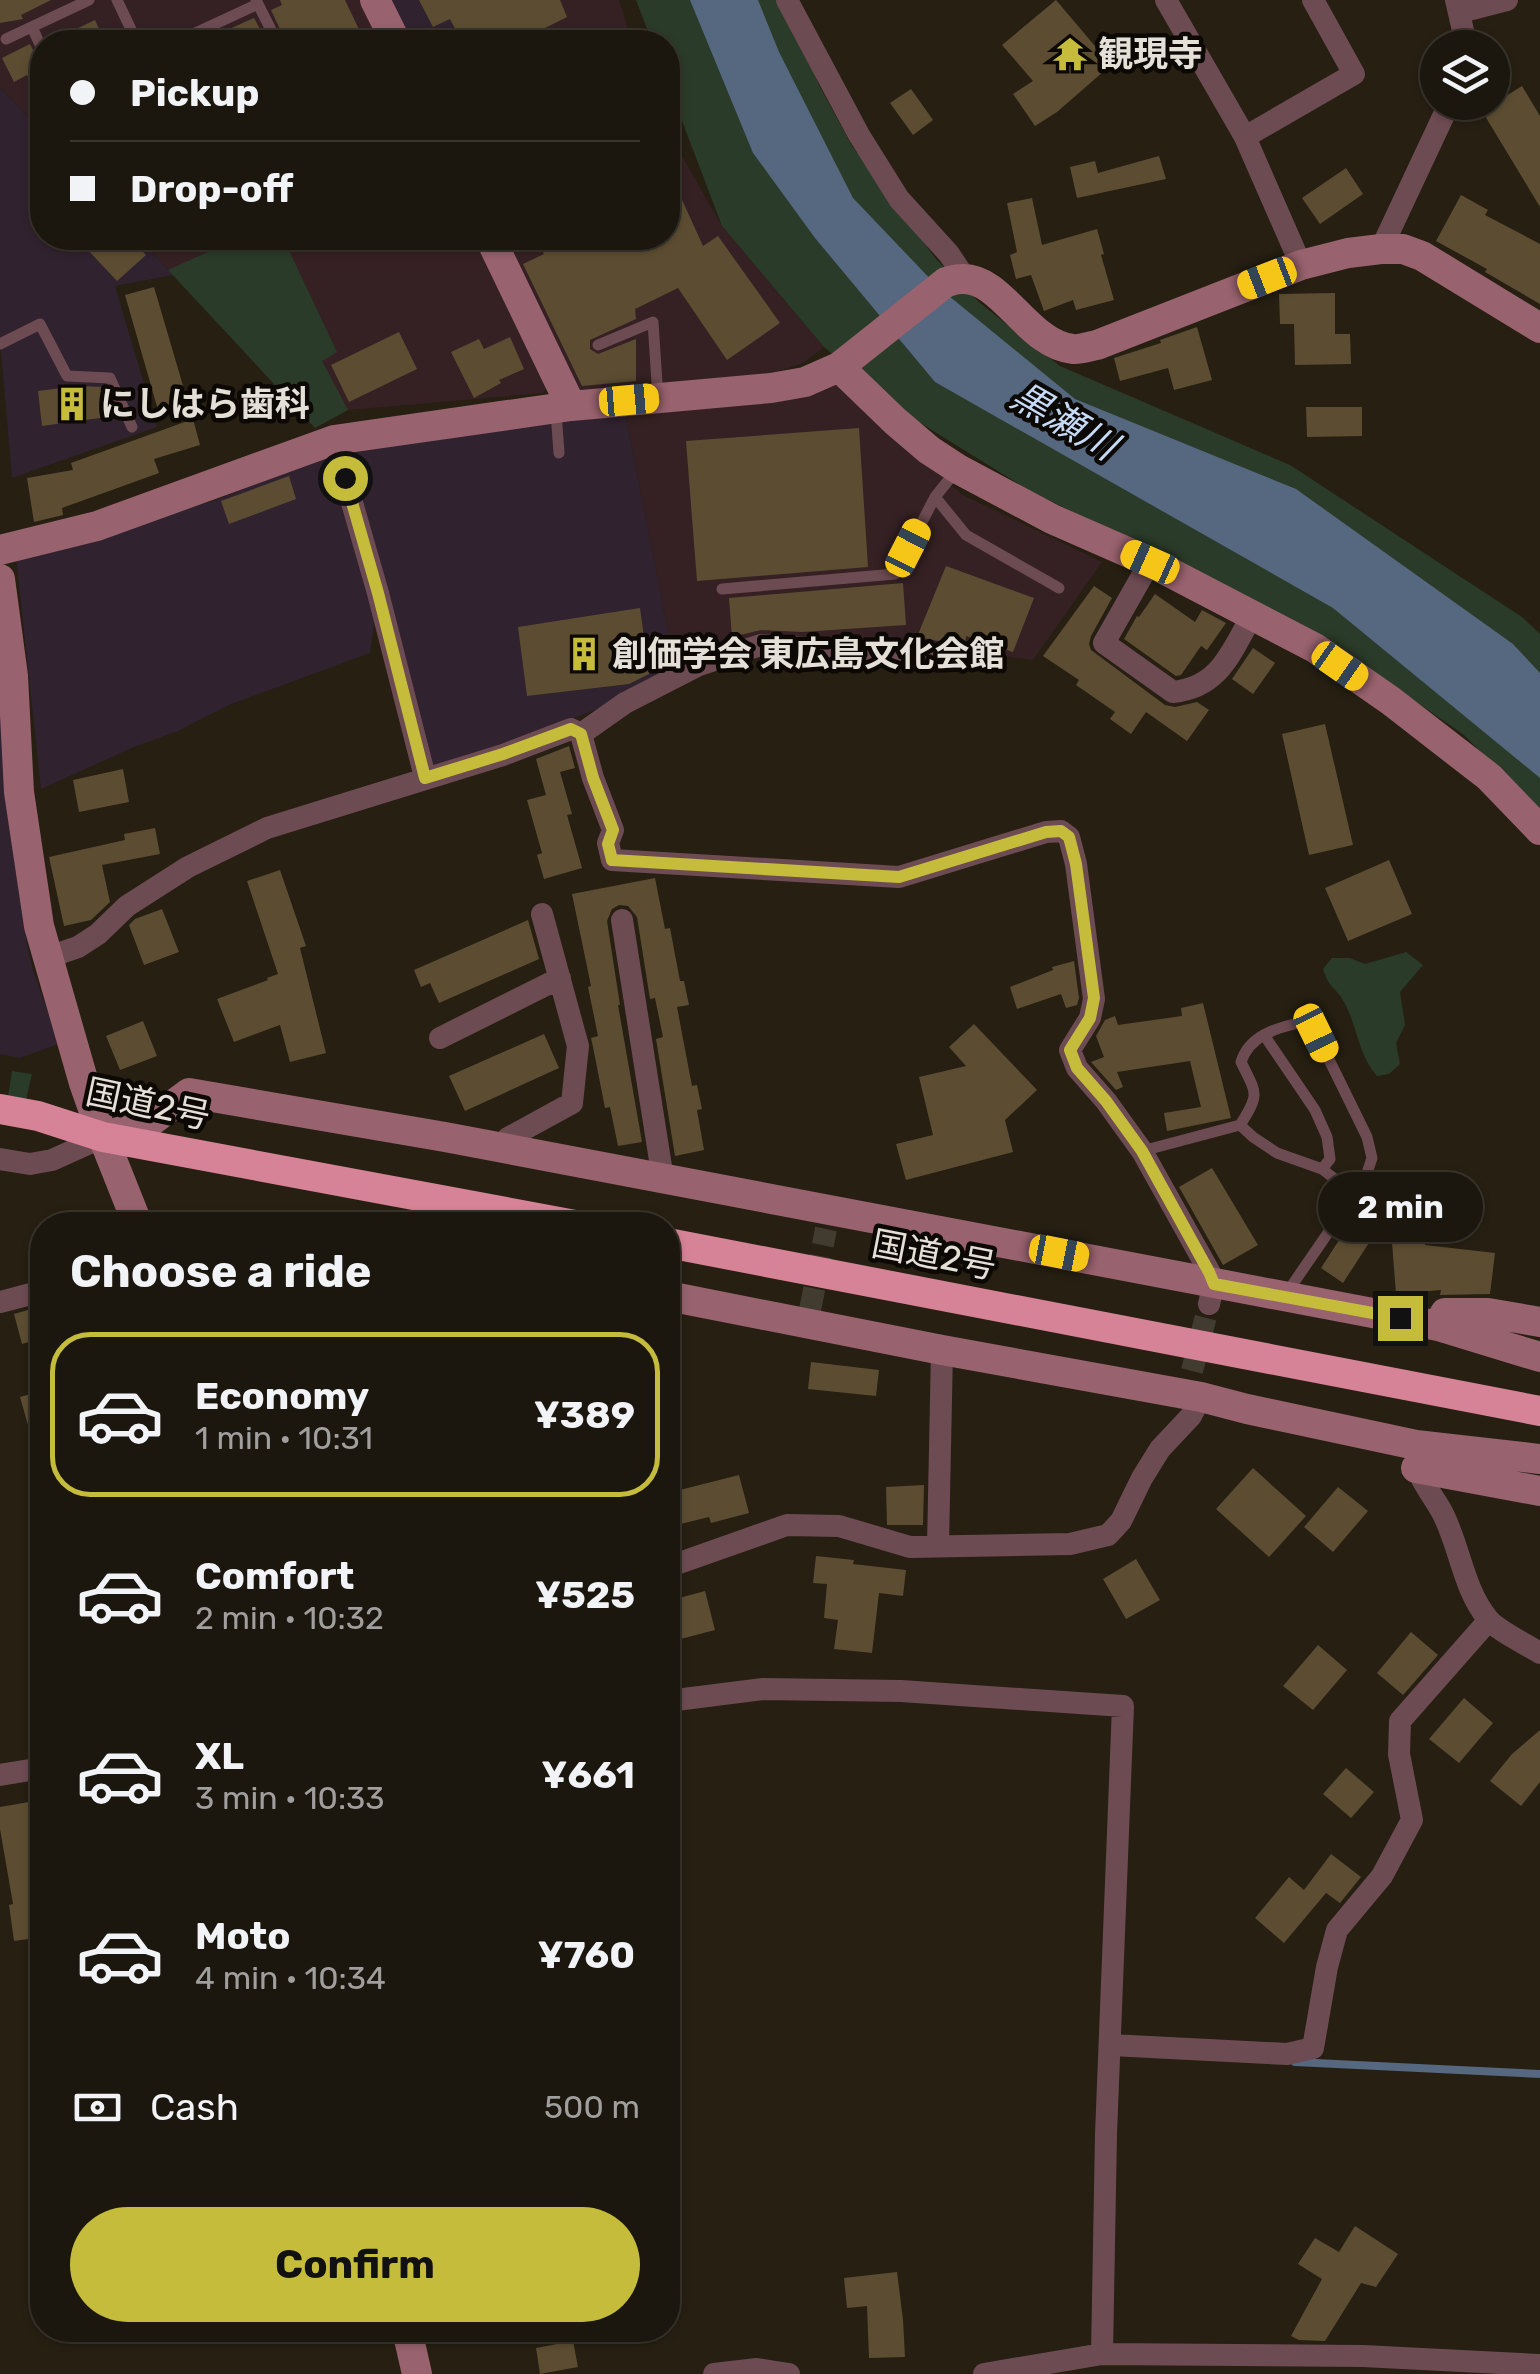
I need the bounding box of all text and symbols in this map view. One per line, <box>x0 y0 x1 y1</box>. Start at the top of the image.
map controls <box>1420 30 1510 120</box>
button: layers <box>1420 30 1510 120</box>
place label: 観現寺 <box>1098 33 1203 75</box>
temple icon: 観現寺 <box>1051 35 1089 73</box>
text: Pickup <box>130 70 259 116</box>
text: Drop-off <box>130 166 293 212</box>
car <box>1234 253 1300 303</box>
water label: 黒瀬川 <box>1003 373 1128 471</box>
car <box>598 382 660 418</box>
place label: にしはら歯科 <box>100 383 310 425</box>
building icon: にしはら歯科 <box>53 385 91 423</box>
route start <box>323 456 368 501</box>
car <box>881 514 935 582</box>
car <box>1116 536 1184 588</box>
place label: 創価学会 東広島文化会館 <box>612 633 1004 675</box>
building icon: 創価学会 東広島文化会館 <box>565 635 603 673</box>
car <box>1307 637 1373 695</box>
car <box>1289 999 1343 1067</box>
street label: 国道2号 <box>82 1070 214 1138</box>
callout: 2 min <box>1318 1173 1482 1243</box>
text: 2 min <box>1357 1188 1444 1226</box>
street label: 国道2号 <box>868 1222 1000 1288</box>
car <box>1027 1233 1091 1273</box>
text: Choose a ride <box>70 1245 372 1298</box>
route end <box>1378 1296 1423 1341</box>
icon: car <box>75 1370 165 1460</box>
text: Economy <box>195 1373 369 1419</box>
text: ¥389 <box>534 1392 635 1438</box>
text: 1 min · 10:31 <box>195 1419 373 1457</box>
icon: car <box>75 1550 165 1640</box>
text: Comfort <box>195 1553 354 1599</box>
text: ¥525 <box>535 1572 635 1618</box>
text: 2 min · 10:32 <box>195 1599 384 1637</box>
icon: car <box>75 1730 165 1820</box>
text: XL <box>195 1733 244 1779</box>
text: ¥661 <box>541 1752 635 1798</box>
text: 3 min · 10:33 <box>195 1779 385 1817</box>
icon: car <box>75 1910 165 2000</box>
text: Moto <box>195 1913 291 1959</box>
text: ¥760 <box>537 1932 635 1978</box>
text: 4 min · 10:34 <box>195 1959 386 1997</box>
icon: cash <box>70 2080 125 2135</box>
text: Cash <box>150 2084 239 2130</box>
text: 500 m <box>544 2088 640 2126</box>
button: Confirm <box>70 2207 640 2322</box>

